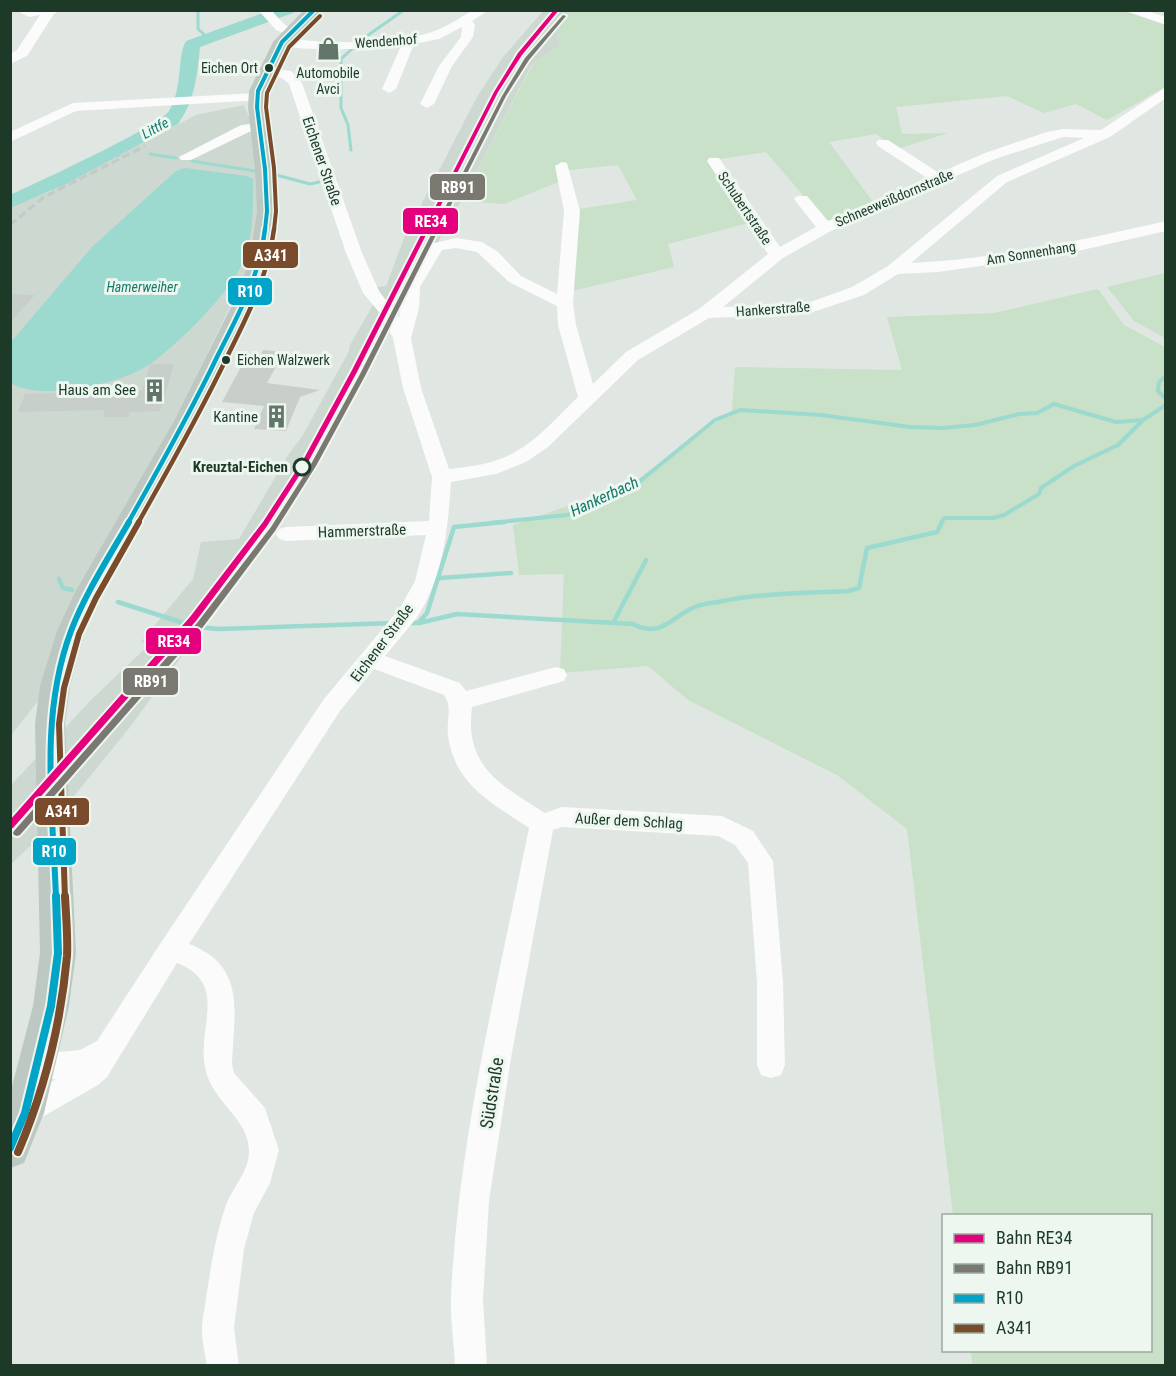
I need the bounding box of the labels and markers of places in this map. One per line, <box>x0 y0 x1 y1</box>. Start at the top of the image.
shop icon: Automobile Avci <box>315 36 341 62</box>
place label: Eichen Ort <box>201 60 258 76</box>
marker: Eichen Ort <box>263 62 275 74</box>
place label: Automobile Avci <box>296 65 360 97</box>
place label: Eichen Walzwerk <box>237 352 330 368</box>
marker: Eichen Walzwerk <box>220 354 232 366</box>
building icon: Haus am See <box>141 377 167 403</box>
place label: Haus am See <box>58 381 136 399</box>
building icon: Kantine <box>263 404 289 430</box>
place label: Kantine <box>213 408 258 426</box>
place label: Kreuztal-Eichen <box>193 458 288 476</box>
marker: Kreuztal-Eichen <box>293 458 311 476</box>

